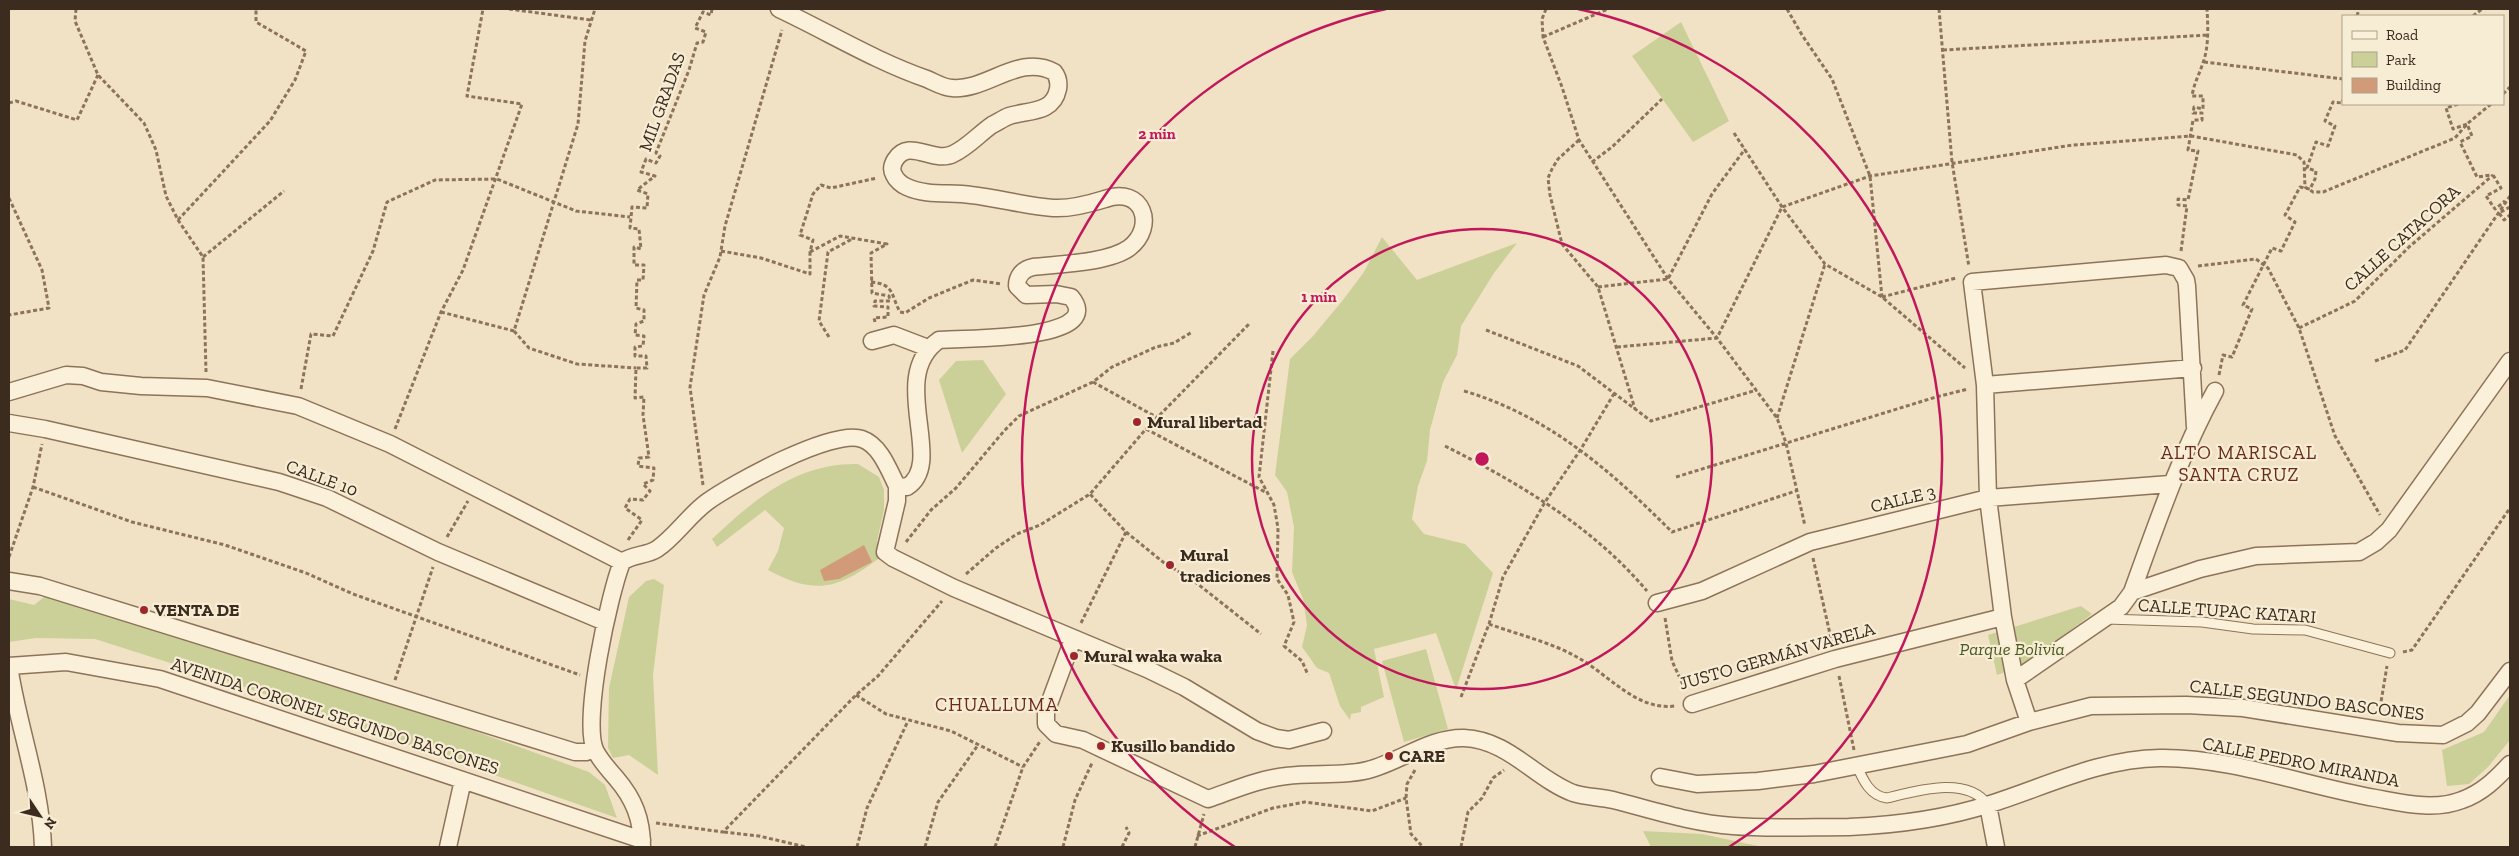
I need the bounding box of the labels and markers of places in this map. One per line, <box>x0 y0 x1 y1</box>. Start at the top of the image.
place label: Mural libertad <box>1147 411 1263 433</box>
marker: Mural libertad <box>1131 416 1143 428</box>
centre of rings <box>1473 450 1491 468</box>
place label: Mural tradiciones <box>1180 544 1271 587</box>
marker: Mural tradiciones <box>1164 559 1176 571</box>
place label: VENTA DE <box>154 599 240 621</box>
marker: VENTA DE <box>138 604 150 616</box>
place label: Mural waka waka <box>1084 645 1222 667</box>
marker: Mural waka waka <box>1068 650 1080 662</box>
place label: Kusillo bandido <box>1111 735 1236 757</box>
marker: Kusillo bandido <box>1095 740 1107 752</box>
place label: CARE <box>1399 745 1445 767</box>
marker: CARE <box>1383 750 1395 762</box>

